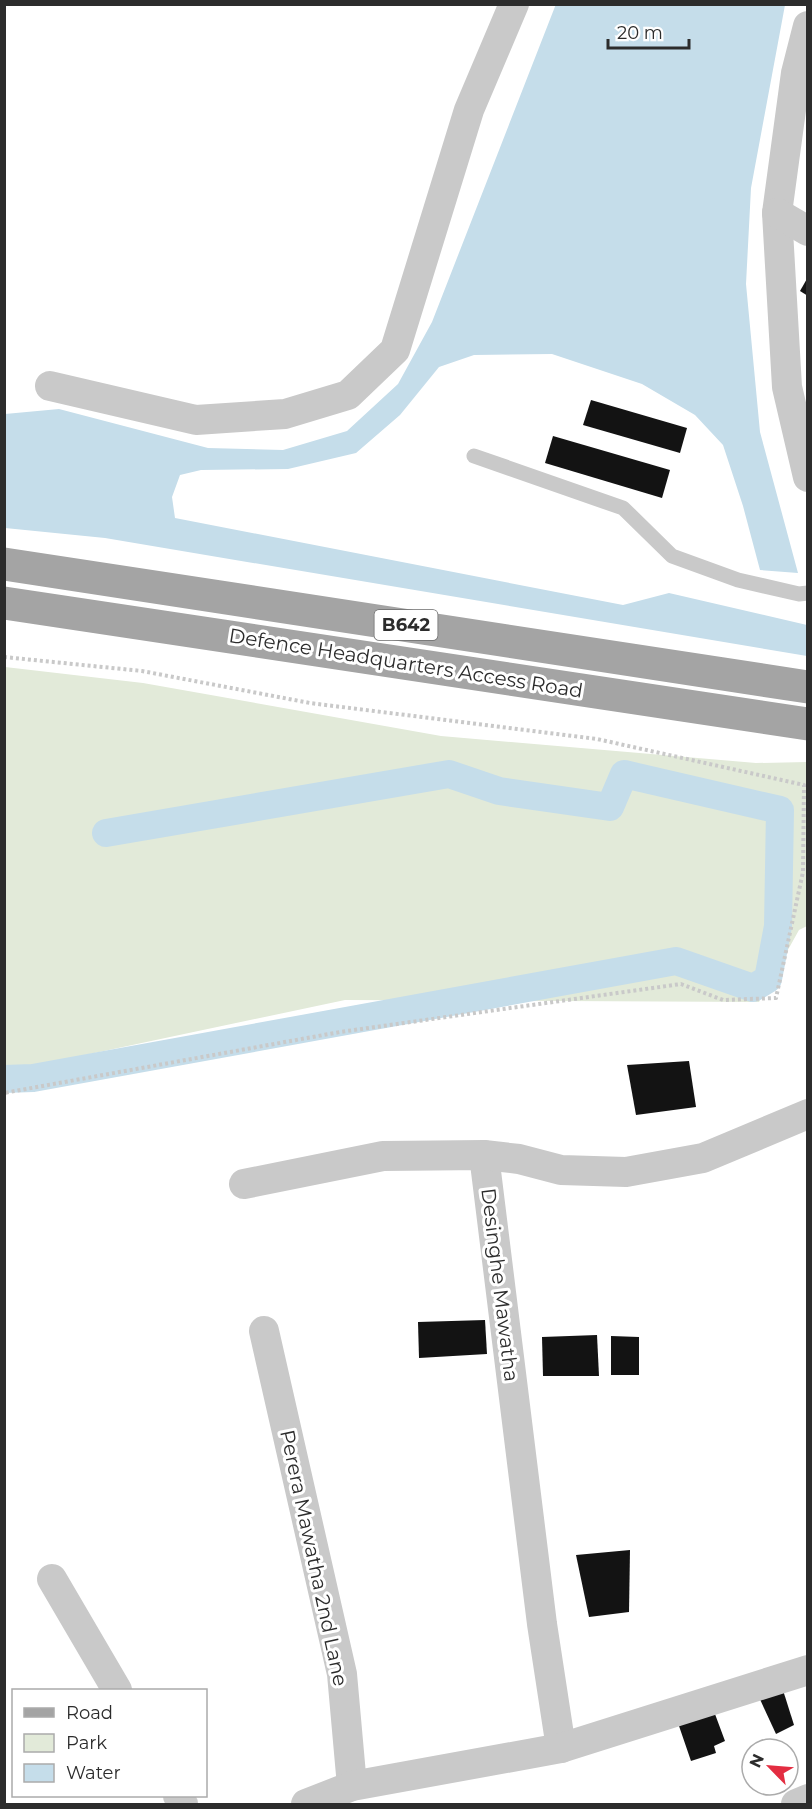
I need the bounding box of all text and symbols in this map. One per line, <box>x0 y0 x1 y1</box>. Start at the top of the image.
scale bar <box>608 12 689 50</box>
text: 20 m <box>617 22 663 44</box>
road number: B642 <box>374 610 438 640</box>
street label: Defence Headquarters Access Road <box>227 623 585 703</box>
street label: Desinghe Mawatha <box>476 1187 524 1383</box>
street label: Perera Mawatha 2nd Lane <box>275 1428 353 1688</box>
legend <box>12 1689 207 1797</box>
text: Road <box>66 1702 113 1724</box>
text: Park <box>66 1732 107 1754</box>
north arrow <box>740 1737 800 1797</box>
text: N <box>746 1751 768 1771</box>
text: Water <box>66 1762 121 1784</box>

